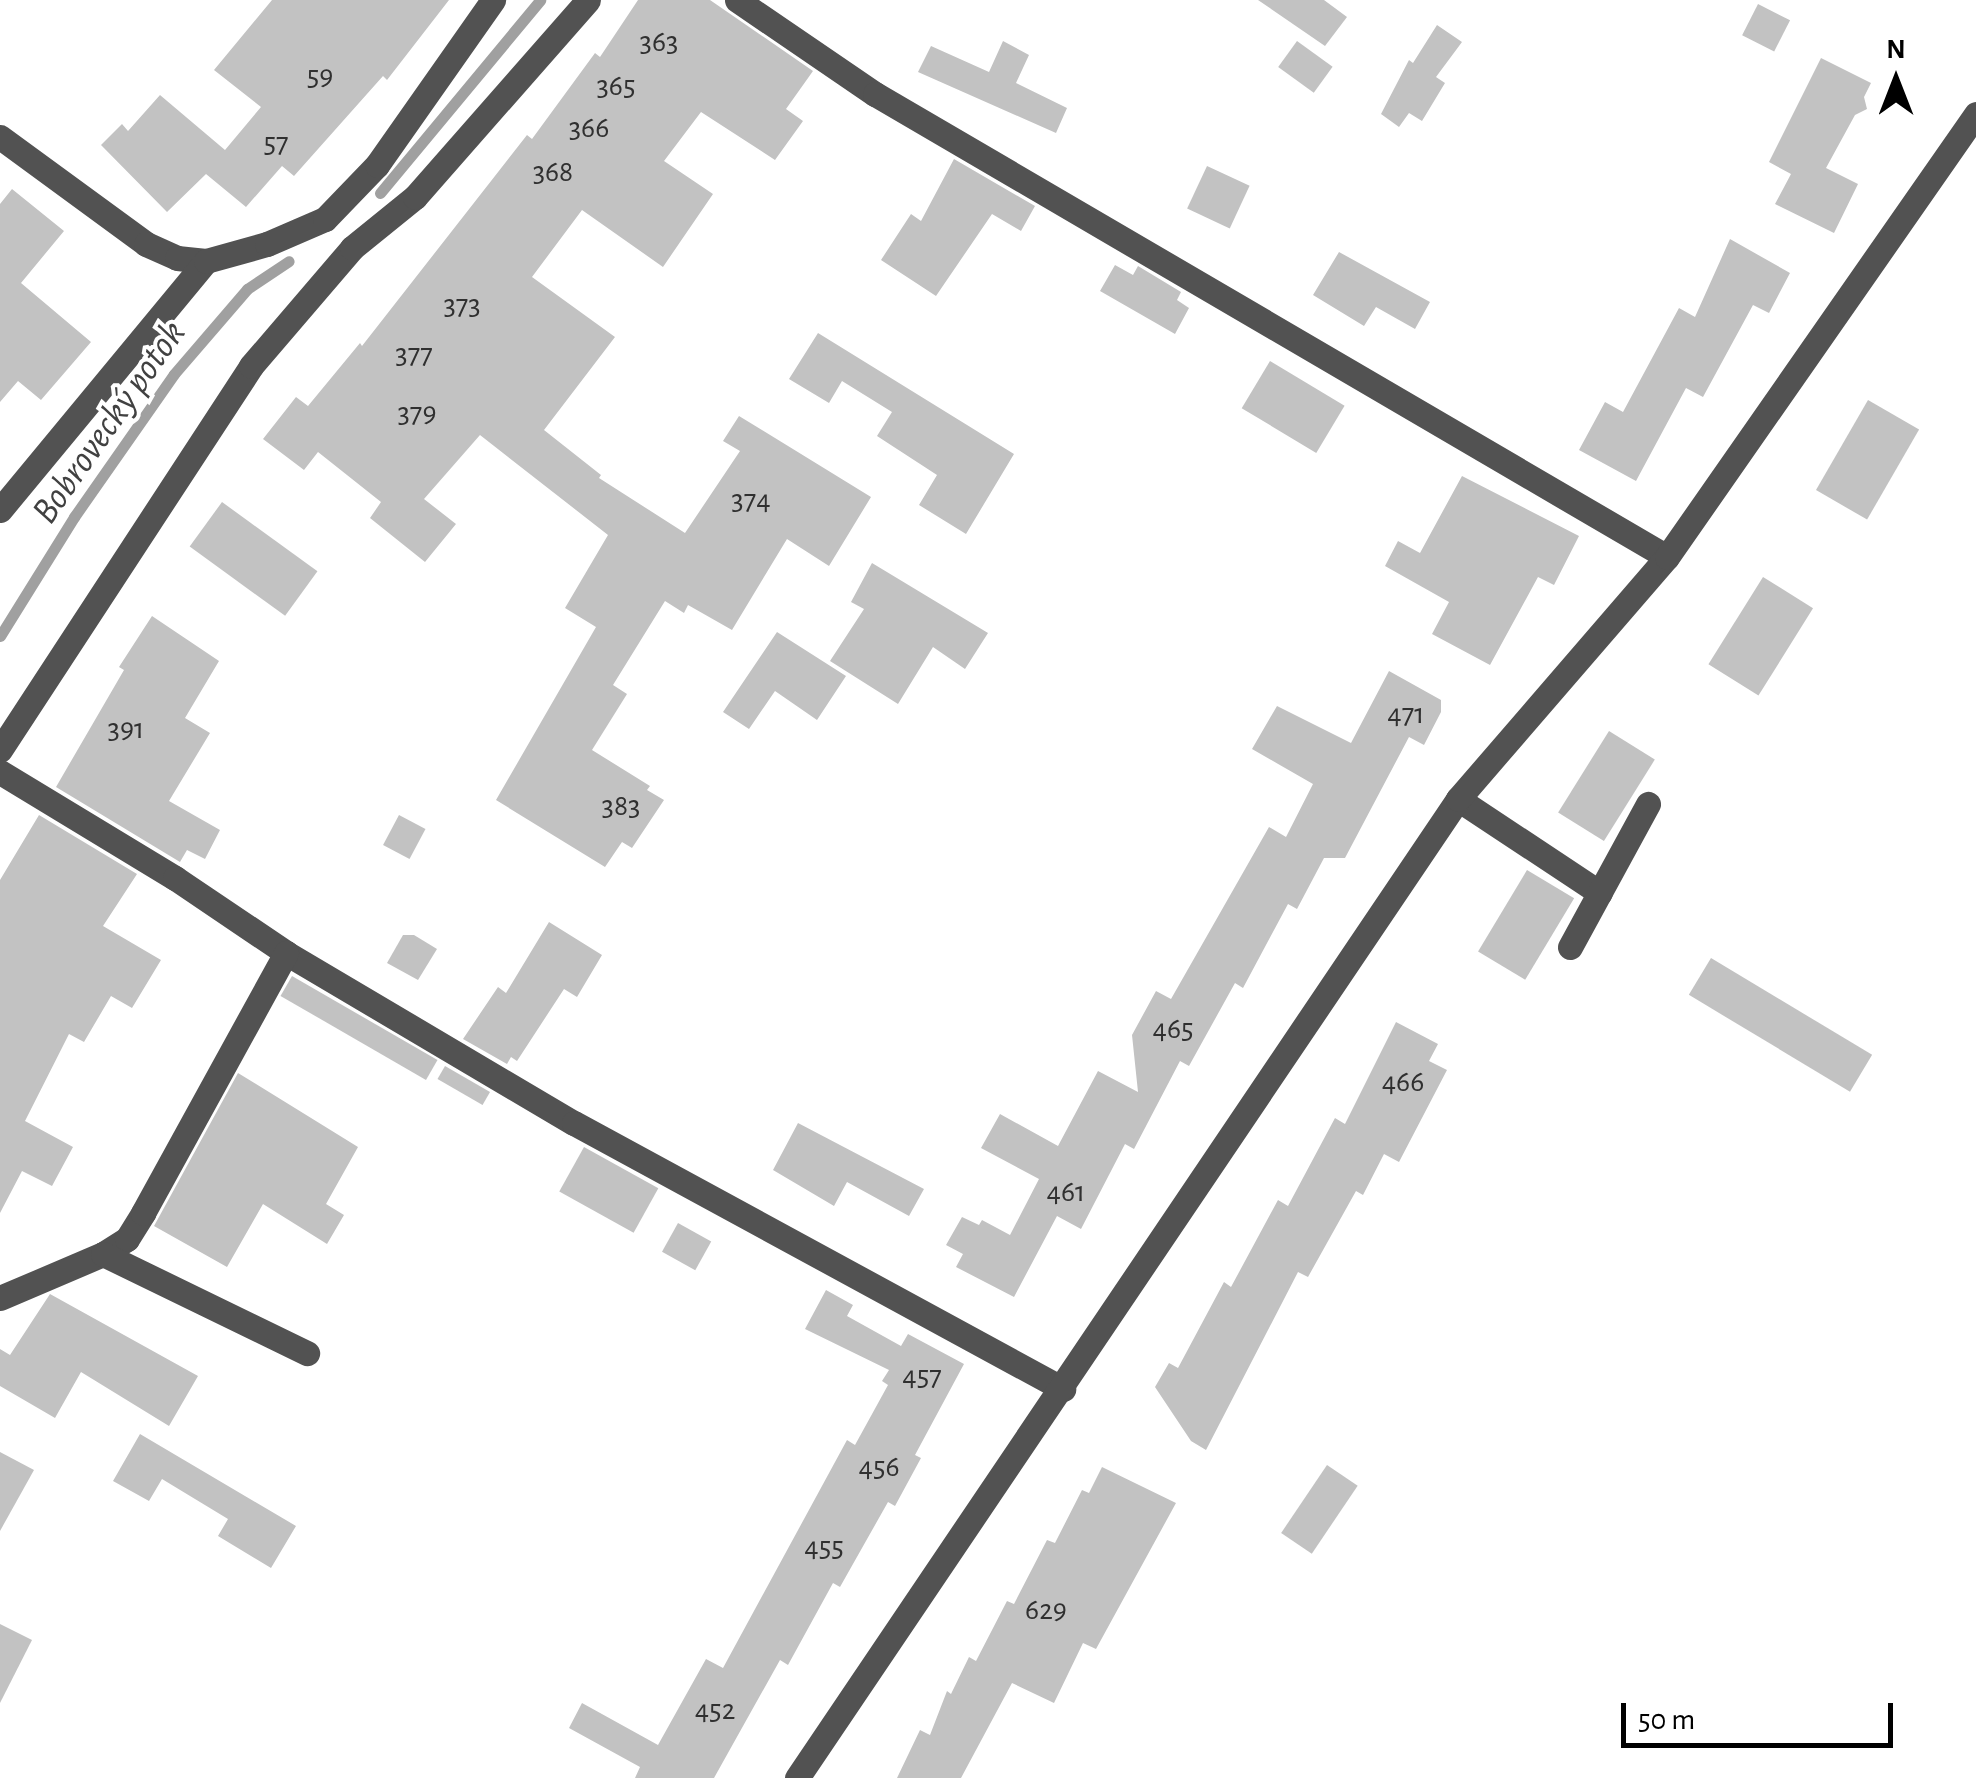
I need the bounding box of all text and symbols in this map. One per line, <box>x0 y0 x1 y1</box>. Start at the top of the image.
house number: 363 <box>640 24 678 60</box>
north arrow <box>1846 30 1946 130</box>
text: N <box>1886 36 1906 64</box>
house number: 59 <box>307 58 333 94</box>
house number: 365 <box>597 68 635 104</box>
house number: 366 <box>569 110 609 146</box>
house number: 57 <box>263 125 289 161</box>
house number: 368 <box>533 154 573 190</box>
house number: 373 <box>443 287 481 323</box>
water label: Bobrovecký potok <box>23 313 197 533</box>
house number: 377 <box>395 336 433 372</box>
house number: 379 <box>398 395 436 431</box>
house number: 374 <box>731 482 771 518</box>
house number: 471 <box>1387 696 1425 732</box>
house number: 391 <box>108 711 144 747</box>
house number: 383 <box>602 788 640 824</box>
house number: 465 <box>1152 1011 1194 1047</box>
house number: 466 <box>1382 1064 1424 1100</box>
house number: 461 <box>1047 1174 1085 1210</box>
house number: 457 <box>902 1358 942 1394</box>
house number: 456 <box>858 1449 900 1485</box>
house number: 455 <box>804 1529 844 1565</box>
house number: 629 <box>1025 1592 1067 1628</box>
scale bar <box>1626 1683 1898 1745</box>
house number: 452 <box>695 1692 735 1728</box>
text: 50 m <box>1638 1705 1695 1735</box>

